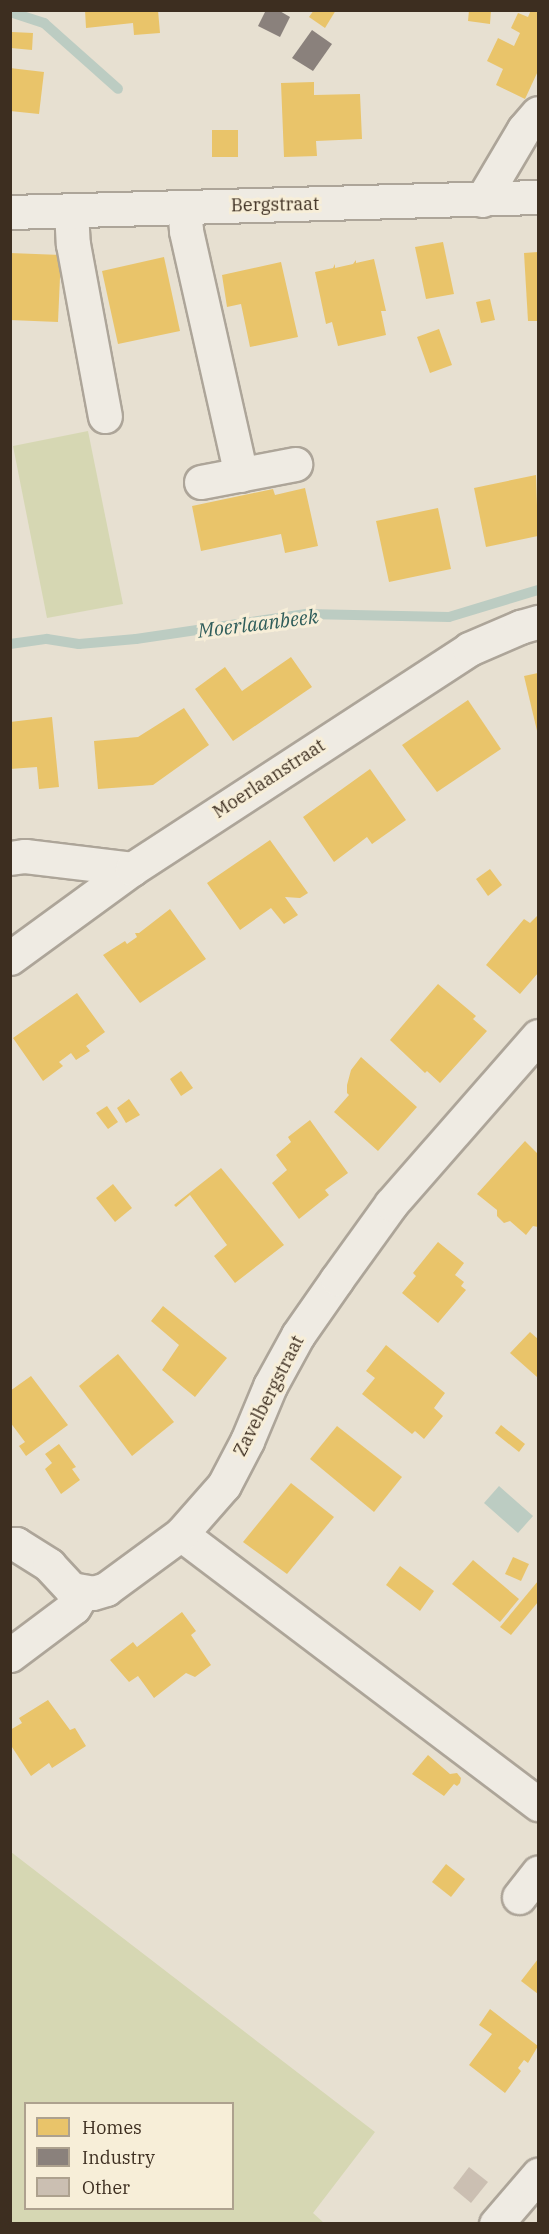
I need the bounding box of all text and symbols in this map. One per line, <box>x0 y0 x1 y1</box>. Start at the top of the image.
street label: Bergstraat <box>231 193 319 217</box>
water label: Moerlaanbeek <box>196 604 320 642</box>
street label: Moerlaanstraat <box>209 735 329 823</box>
street label: Zavelbergstraat <box>229 1332 309 1460</box>
legend <box>24 2102 234 2210</box>
text: Homes <box>82 2116 142 2139</box>
text: Industry <box>82 2146 155 2169</box>
text: Other <box>82 2176 130 2199</box>

